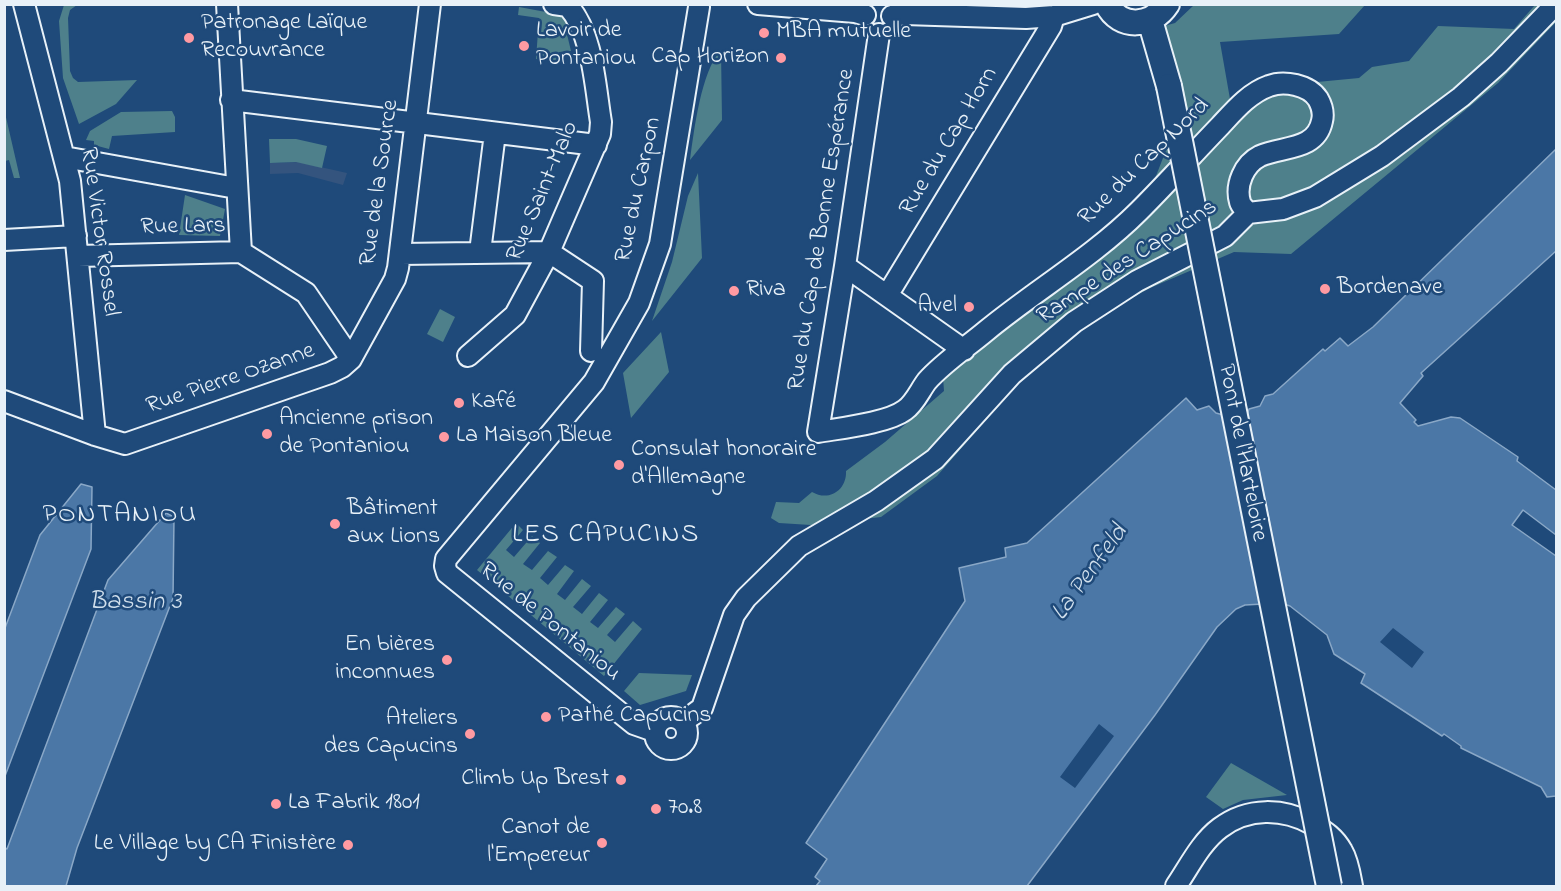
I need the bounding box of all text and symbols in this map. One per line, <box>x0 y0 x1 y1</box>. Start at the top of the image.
place label: Patronage Laïque Recouvrance <box>201 10 367 66</box>
place label: Lavoir de Pontaniou <box>536 18 636 74</box>
place label: MBA mutuelle <box>776 19 911 47</box>
marker: MBA mutuelle <box>757 26 771 40</box>
marker: Patronage Laïque Recouvrance <box>182 31 196 45</box>
marker: Lavoir de Pontaniou <box>517 39 531 53</box>
place label: Cap Horizon <box>651 44 769 72</box>
marker: Cap Horizon <box>774 51 788 65</box>
street label: Rue du Cap Horn <box>894 63 1006 221</box>
street label: Rue du Cap de Bonne Espérance <box>783 67 863 393</box>
street label: Rue du Cap Nord <box>1073 93 1217 233</box>
street label: Rue de la Source <box>355 98 407 268</box>
street label: Rue du Carpon <box>611 115 669 265</box>
street label: Rue Saint-Malo <box>502 118 586 266</box>
street label: Rue Victor Rossel <box>72 146 124 318</box>
street label: Rampe des Capucins <box>1033 194 1223 332</box>
street label: Rue Lars <box>140 213 226 243</box>
place label: Bordenave <box>1337 275 1443 303</box>
place label: Riva <box>746 277 786 305</box>
marker: Bordenave <box>1318 282 1332 296</box>
marker: Riva <box>727 284 741 298</box>
place label: Avel <box>917 293 957 321</box>
marker: Avel <box>962 300 976 314</box>
street label: Rue Pierre Ozanne <box>143 338 319 422</box>
street label: Pont de l'Harteloire <box>1210 362 1272 544</box>
place label: Kafé <box>471 389 516 417</box>
marker: Kafé <box>452 396 466 410</box>
place label: Ancienne prison de Pontaniou <box>279 406 433 462</box>
place label: La Maison Bleue <box>456 423 612 451</box>
marker: Ancienne prison de Pontaniou <box>260 427 274 441</box>
marker: La Maison Bleue <box>437 430 451 444</box>
place label: Consulat honoraire d'Allemagne <box>631 437 817 493</box>
marker: Consulat honoraire d'Allemagne <box>612 458 626 472</box>
place label: Bâtiment aux Lions <box>347 496 440 552</box>
district label: PONTANIOU <box>43 501 197 533</box>
marker: Bâtiment aux Lions <box>328 517 342 531</box>
water label: La Penfeld <box>1046 520 1136 628</box>
district label: LES CAPUCINS <box>512 521 700 553</box>
street label: Rue de Pontaniou <box>472 557 626 689</box>
water label: Bassin 3 <box>89 588 181 620</box>
place label: En bières inconnues <box>335 632 435 688</box>
marker: En bières inconnues <box>440 653 454 667</box>
place label: Pathé Capucins <box>558 703 712 731</box>
place label: Ateliers des Capucins <box>324 706 458 762</box>
marker: Pathé Capucins <box>539 710 553 724</box>
marker: Ateliers des Capucins <box>463 727 477 741</box>
place label: Climb Up Brest <box>461 766 609 794</box>
marker: Climb Up Brest <box>614 773 628 787</box>
place label: La Fabrik 1801 <box>288 790 420 818</box>
place label: 70.8 <box>668 795 702 823</box>
marker: La Fabrik 1801 <box>269 797 283 811</box>
marker: 70.8 <box>649 802 663 816</box>
place label: Canot de l'Empereur <box>487 815 590 871</box>
place label: Le Village by CA Finistère <box>94 831 336 859</box>
marker: Canot de l'Empereur <box>595 836 609 850</box>
marker: Le Village by CA Finistère <box>341 838 355 852</box>

